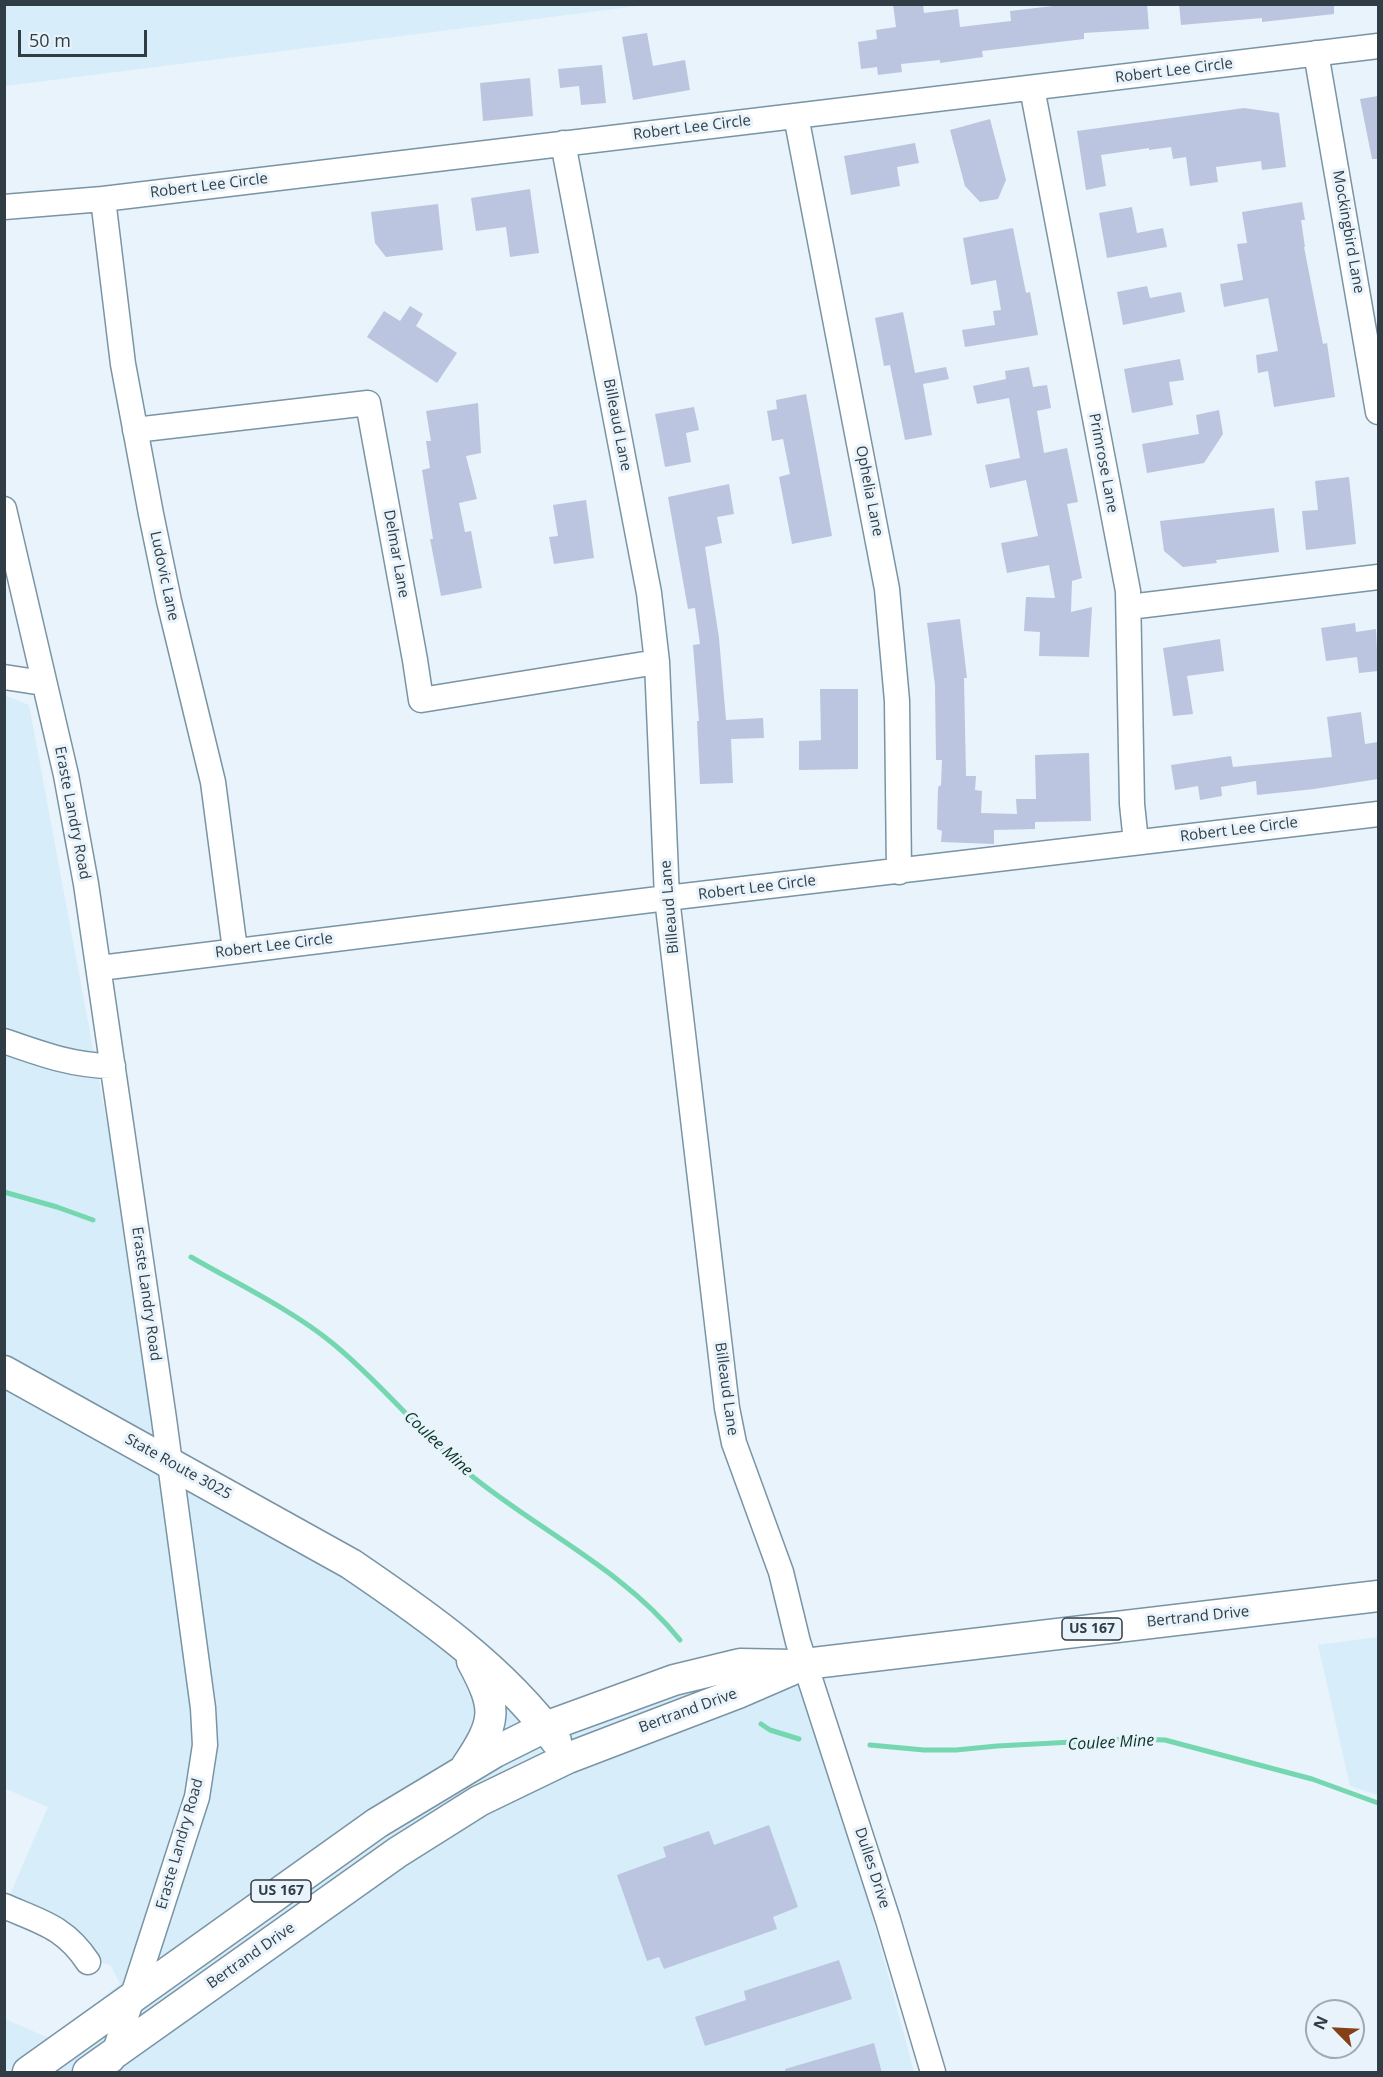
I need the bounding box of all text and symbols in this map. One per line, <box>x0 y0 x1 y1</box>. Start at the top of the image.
scale bar <box>21 18 150 56</box>
text: 50 m <box>29 28 71 52</box>
street label: Robert Lee Circle <box>1114 55 1234 87</box>
street label: Robert Lee Circle <box>632 112 752 144</box>
street label: Mockingbird Lane <box>1328 169 1368 295</box>
street label: Robert Lee Circle <box>149 170 269 202</box>
street label: Billeaud Lane <box>599 377 635 473</box>
street label: Primrose Lane <box>1085 412 1121 514</box>
street label: Ophelia Lane <box>851 444 887 538</box>
street label: Delmar Lane <box>379 509 413 599</box>
street label: Ludovic Lane <box>146 529 182 623</box>
street label: Eraste Landry Road <box>50 745 94 881</box>
street label: Robert Lee Circle <box>1179 814 1299 846</box>
street label: Billeaud Lane <box>657 859 683 955</box>
street label: Robert Lee Circle <box>697 872 817 904</box>
street label: Robert Lee Circle <box>214 930 334 962</box>
street label: Eraste Landry Road <box>128 1226 164 1362</box>
street label: Billeaud Lane <box>711 1341 741 1437</box>
water label: Coulee Mine <box>400 1408 476 1480</box>
street label: State Route 3025 <box>122 1430 234 1504</box>
street label: Bertrand Drive <box>1146 1603 1250 1631</box>
road number: US 167 <box>1062 1618 1122 1640</box>
street label: Bertrand Drive <box>637 1685 739 1737</box>
water label: Coulee Mine <box>1067 1731 1155 1755</box>
street label: Eraste Landry Road <box>153 1776 207 1912</box>
street label: Dulles Drive <box>850 1825 894 1911</box>
road number: US 167 <box>251 1880 311 1902</box>
street label: Bertrand Drive <box>204 1919 298 1993</box>
north arrow <box>1305 1999 1365 2059</box>
text: N <box>1308 2012 1333 2033</box>

